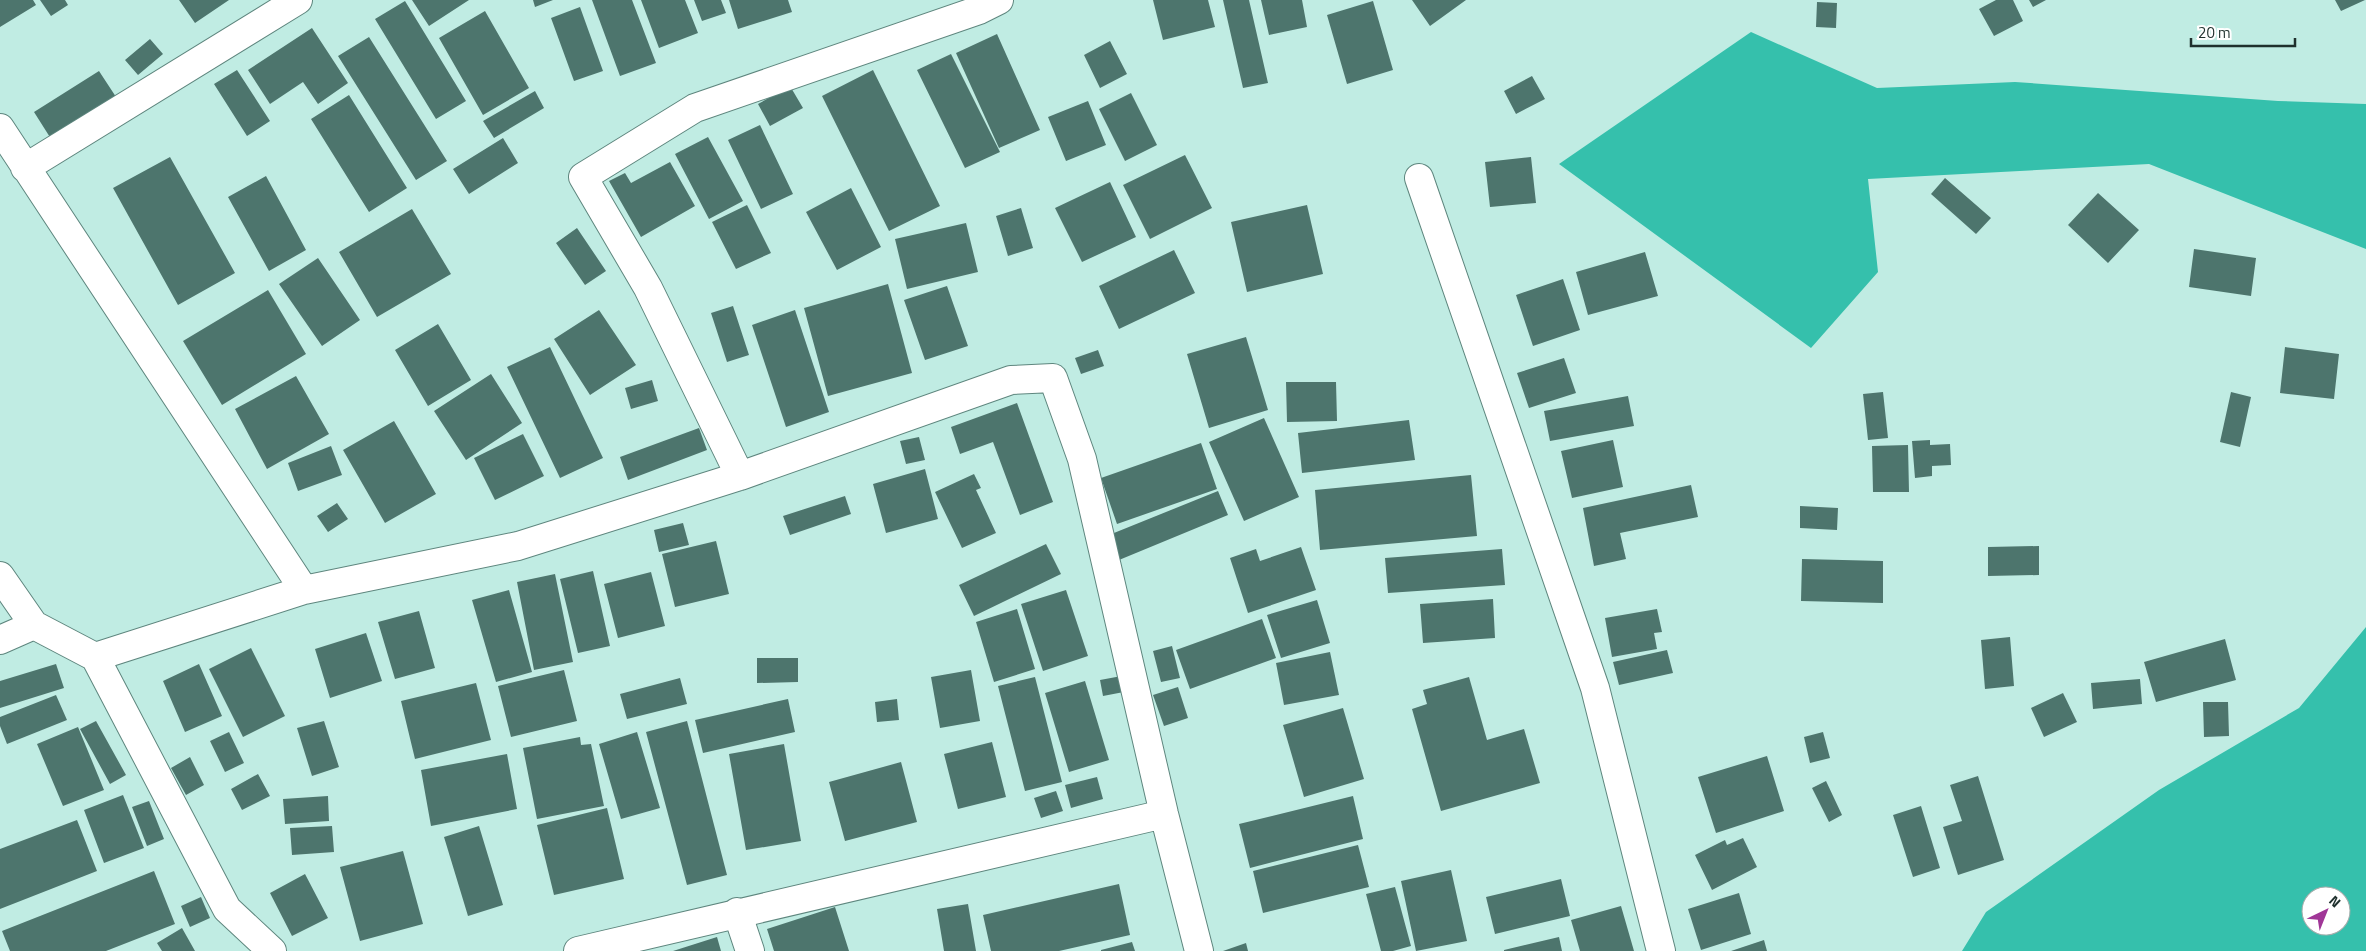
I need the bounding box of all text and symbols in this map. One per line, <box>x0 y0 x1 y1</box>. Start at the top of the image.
scale bar <box>2191 15 2295 47</box>
text: 20 m <box>2198 21 2231 44</box>
north arrow <box>2301 886 2351 936</box>
text: N <box>2324 890 2346 912</box>

